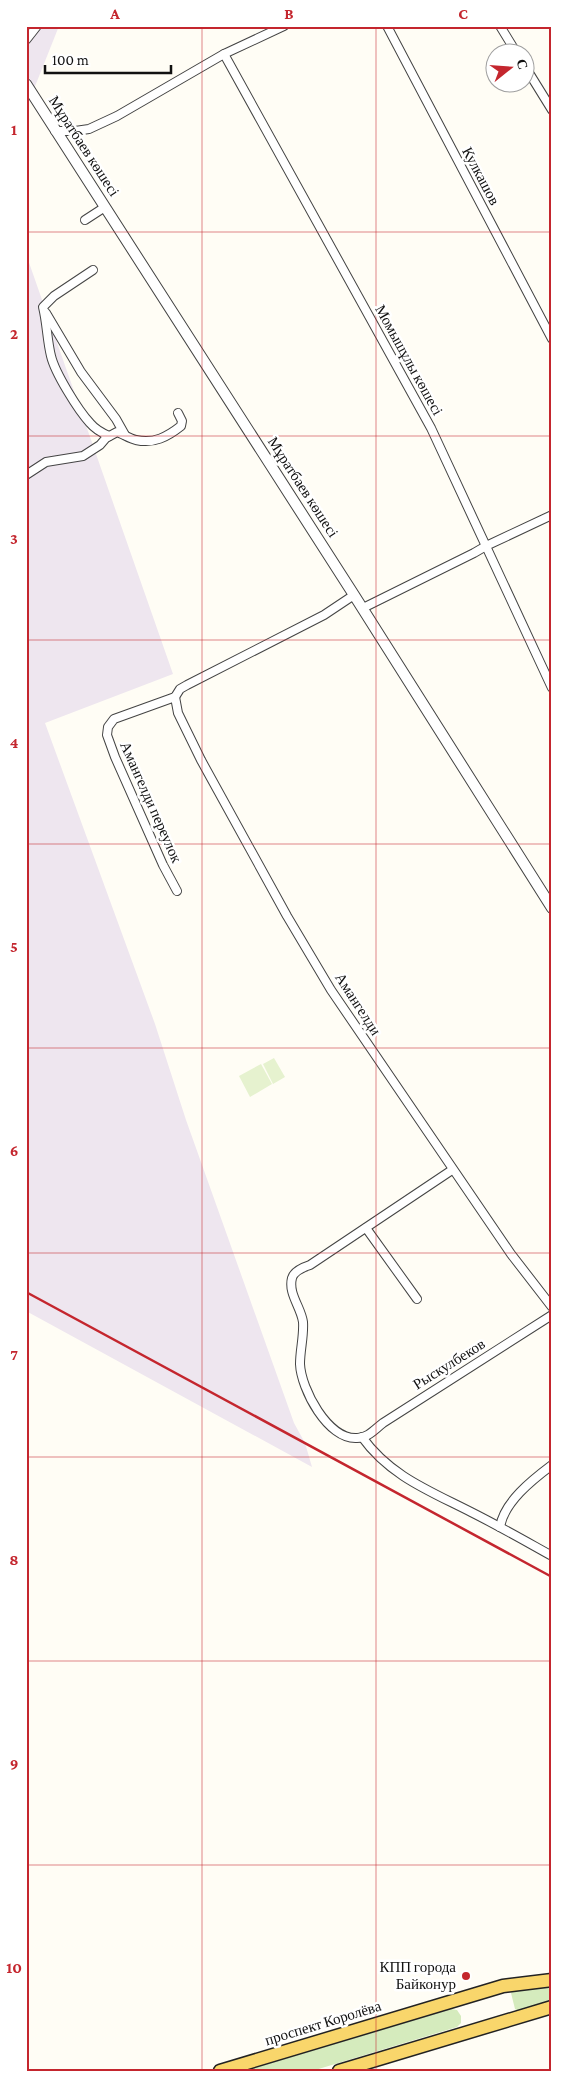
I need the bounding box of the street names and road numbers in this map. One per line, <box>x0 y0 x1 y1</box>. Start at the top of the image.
street label: Мұратбаев көшесі <box>46 93 122 199</box>
street label: Кулкашов <box>459 144 503 208</box>
street label: Момышұлы көшесі <box>372 302 446 418</box>
street label: Мұратбаев көшесі <box>265 434 341 540</box>
street label: Амангелди переулок <box>117 739 185 866</box>
street label: Амангелди <box>332 970 384 1038</box>
street label: Рыскулбеков <box>410 1336 488 1392</box>
street label: проспект Королёва <box>263 1998 383 2048</box>

